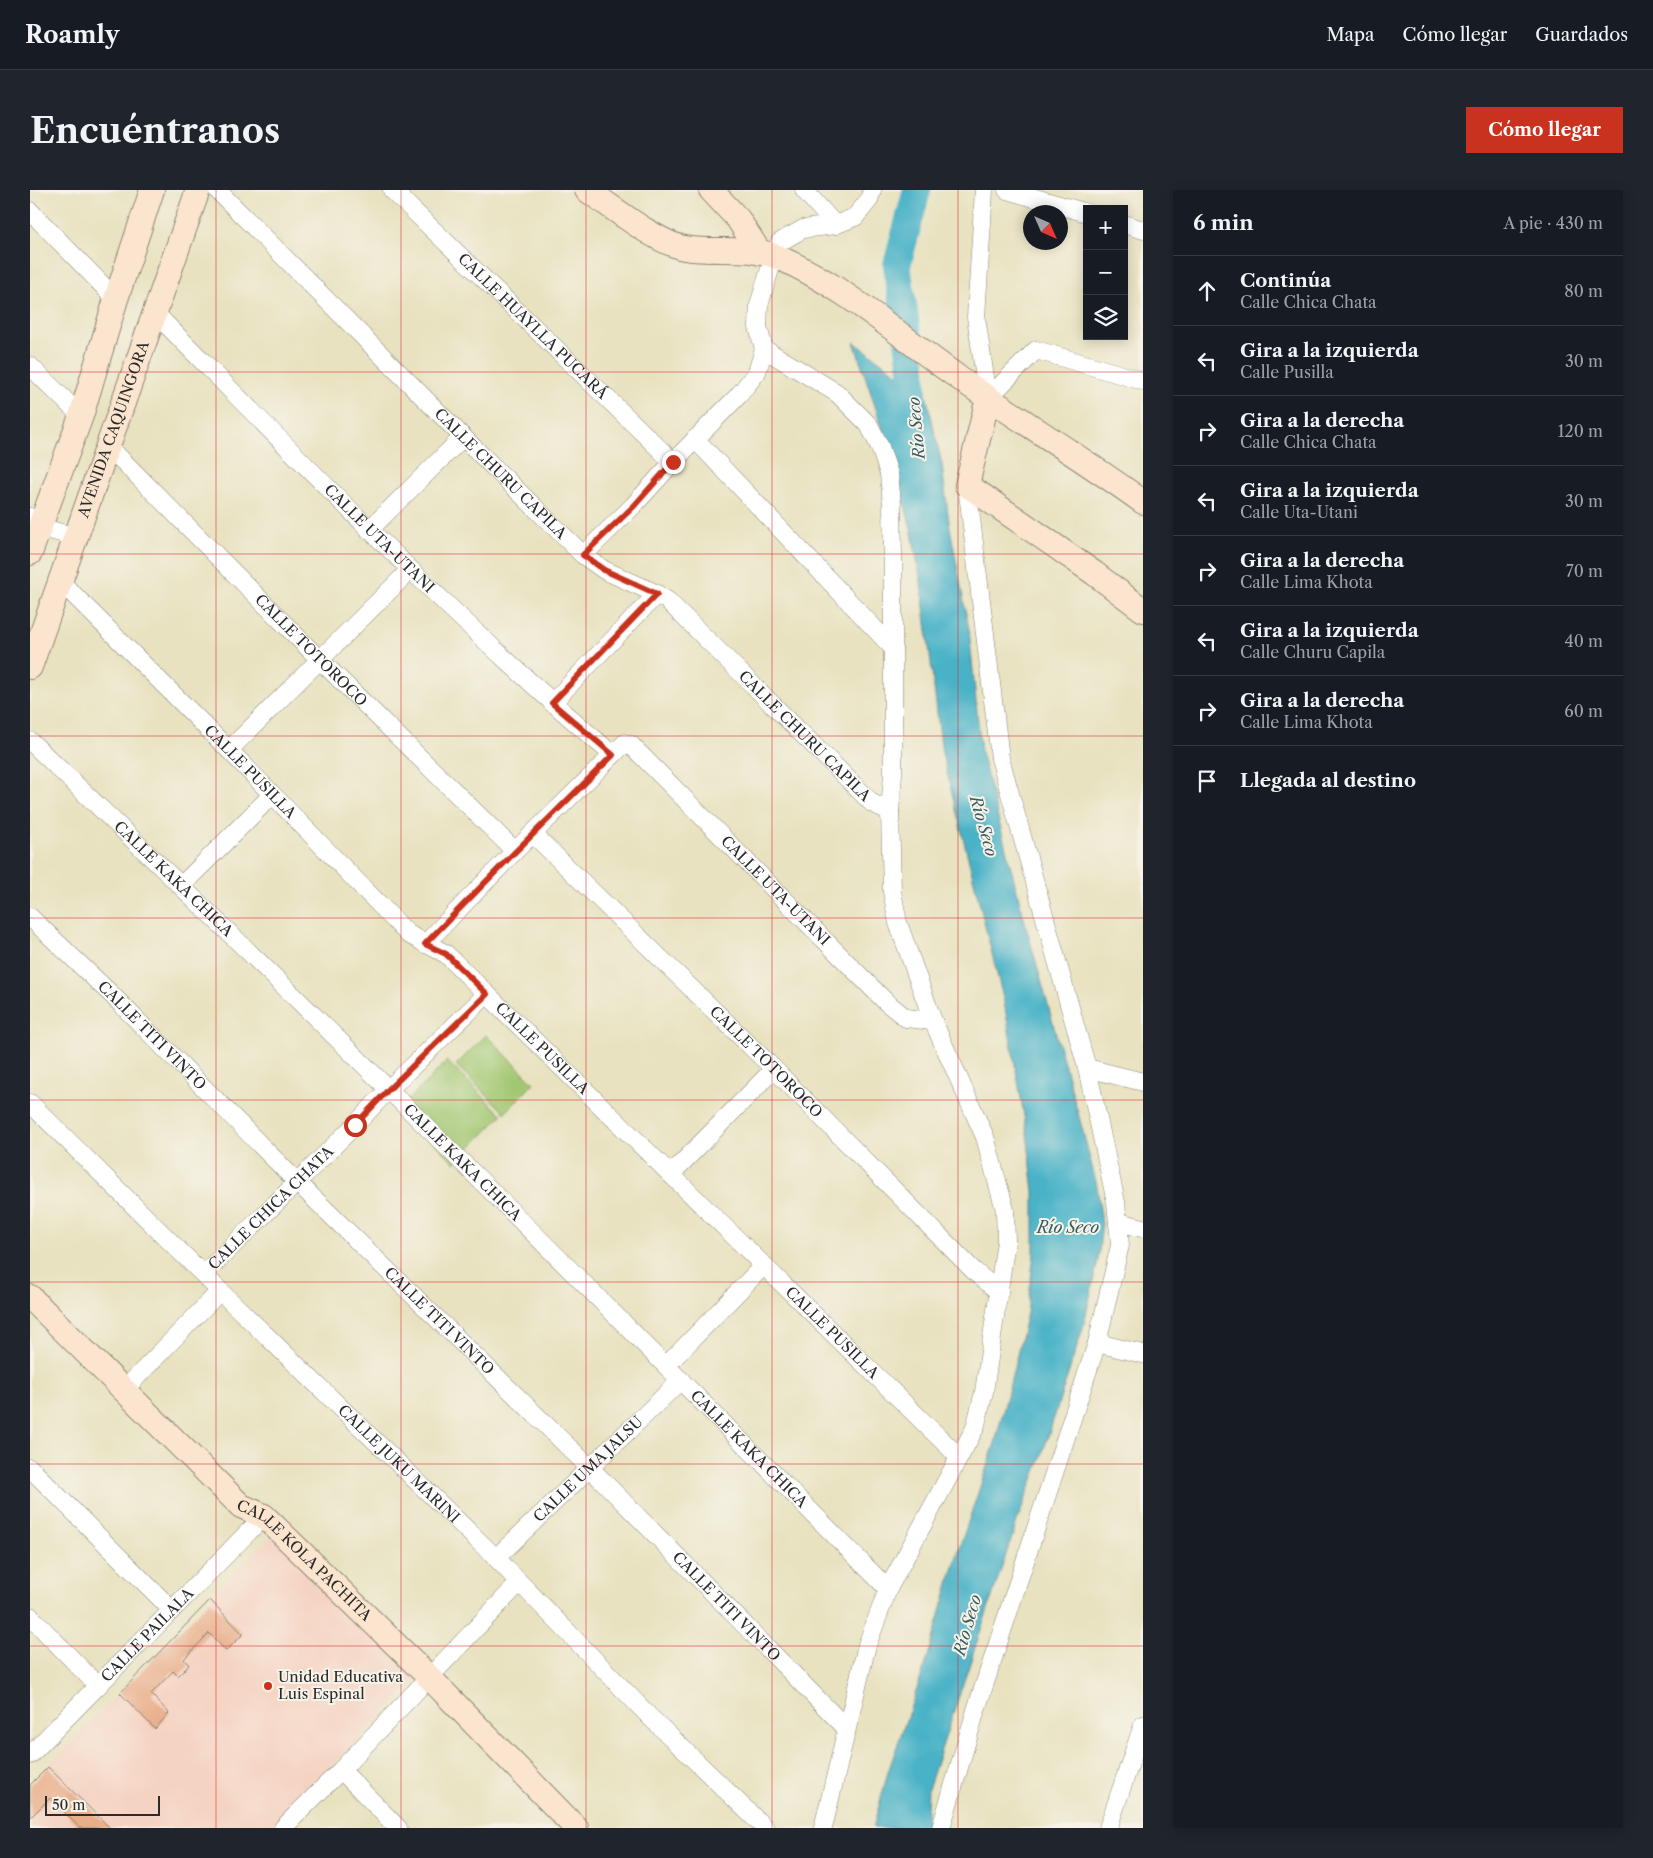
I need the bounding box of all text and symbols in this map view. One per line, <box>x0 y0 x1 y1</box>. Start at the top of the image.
text: Roamly <box>25 20 119 49</box>
text: Mapa <box>1326 24 1375 46</box>
text: Cómo llegar <box>1403 24 1507 46</box>
text: Guardados <box>1535 24 1628 46</box>
button: Cómo llegar <box>1466 107 1623 153</box>
text: Encuéntranos <box>30 109 280 152</box>
north arrow <box>1023 205 1068 250</box>
map controls <box>1083 205 1128 340</box>
button: + <box>1083 205 1128 250</box>
text: 6 min <box>1193 210 1254 235</box>
text: A pie · 430 m <box>1503 213 1603 233</box>
street label: CALLE HUAYLLA PUCARÁ <box>454 249 613 404</box>
button: − <box>1083 250 1128 295</box>
text: Continúa <box>1240 269 1331 292</box>
icon: ahead <box>1193 277 1221 305</box>
text: 80 m <box>1564 281 1603 301</box>
text: Calle Chica Chata <box>1240 292 1377 312</box>
button: layers <box>1083 295 1128 340</box>
street label: AVENIDA CAQUINGORA <box>73 337 153 521</box>
text: Gira a la izquierda <box>1240 339 1419 362</box>
icon: left <box>1193 347 1221 375</box>
text: 30 m <box>1565 351 1603 371</box>
text: Calle Pusilla <box>1240 362 1334 382</box>
water label: Río Seco <box>903 396 929 462</box>
street label: CALLE CHURU CAPILA <box>431 404 572 543</box>
text: Gira a la derecha <box>1240 409 1404 432</box>
icon: right <box>1193 417 1221 445</box>
text: 120 m <box>1558 421 1603 441</box>
text: Calle Chica Chata <box>1240 432 1377 452</box>
route end <box>662 451 685 474</box>
text: Gira a la izquierda <box>1240 479 1419 502</box>
street label: CALLE UTA-UTANI <box>320 480 439 596</box>
icon: left <box>1193 487 1221 515</box>
text: 30 m <box>1565 491 1603 511</box>
text: Calle Uta-Utani <box>1240 502 1358 522</box>
text: Gira a la derecha <box>1240 549 1404 572</box>
icon: right <box>1193 557 1221 585</box>
text: 70 m <box>1566 561 1603 581</box>
text: Calle Lima Khota <box>1240 572 1373 592</box>
street label: CALLE TOTOROCO <box>251 590 371 710</box>
text: Gira a la izquierda <box>1240 619 1419 642</box>
icon: left <box>1193 627 1221 655</box>
text: 40 m <box>1564 631 1603 651</box>
text: Calle Churu Capila <box>1240 642 1385 662</box>
street label: CALLE CHURU CAPILA <box>735 666 875 806</box>
text: Gira a la derecha <box>1240 689 1404 712</box>
icon: right <box>1193 697 1221 725</box>
text: 60 m <box>1564 701 1603 721</box>
text: Calle Lima Khota <box>1240 712 1373 732</box>
street label: CALLE PUSILLA <box>200 721 301 823</box>
icon: arrive <box>1193 767 1221 795</box>
text: Llegada al destino <box>1240 769 1416 792</box>
water label: Río Seco <box>965 791 1002 859</box>
street label: CALLE KAKA CHICA <box>110 817 238 941</box>
street label: CALLE UTA-UTANI <box>717 831 834 949</box>
street label: CALLE TITI VINTO <box>94 977 210 1094</box>
street label: CALLE PUSILLA <box>492 998 594 1099</box>
street label: CALLE TOTOROCO <box>706 1002 827 1121</box>
street label: CALLE KAKA CHICA <box>400 1100 526 1225</box>
route start <box>344 1114 367 1137</box>
street label: CALLE CHICA CHATA <box>204 1141 338 1274</box>
water label: Río Seco <box>1035 1217 1099 1237</box>
street label: CALLE TITI VINTO <box>381 1263 499 1378</box>
street label: CALLE PUSILLA <box>782 1282 884 1383</box>
street label: CALLE KAKA CHICA <box>687 1386 812 1512</box>
street label: CALLE JUKU MARINI <box>334 1400 464 1527</box>
street label: CALLE UMA JALSU <box>529 1412 647 1526</box>
street label: CALLE KOLA PACHITA <box>234 1495 377 1625</box>
street label: CALLE TITI VINTO <box>669 1547 785 1665</box>
street label: CALLE PAILALA <box>97 1583 198 1686</box>
water label: Río Seco <box>948 1592 985 1660</box>
place label: Unidad Educativa Luis Espinal <box>278 1667 403 1703</box>
marker: Unidad Educativa Luis Espinal <box>262 1680 274 1692</box>
scale bar <box>45 1793 160 1816</box>
text: 50 m <box>52 1796 85 1814</box>

